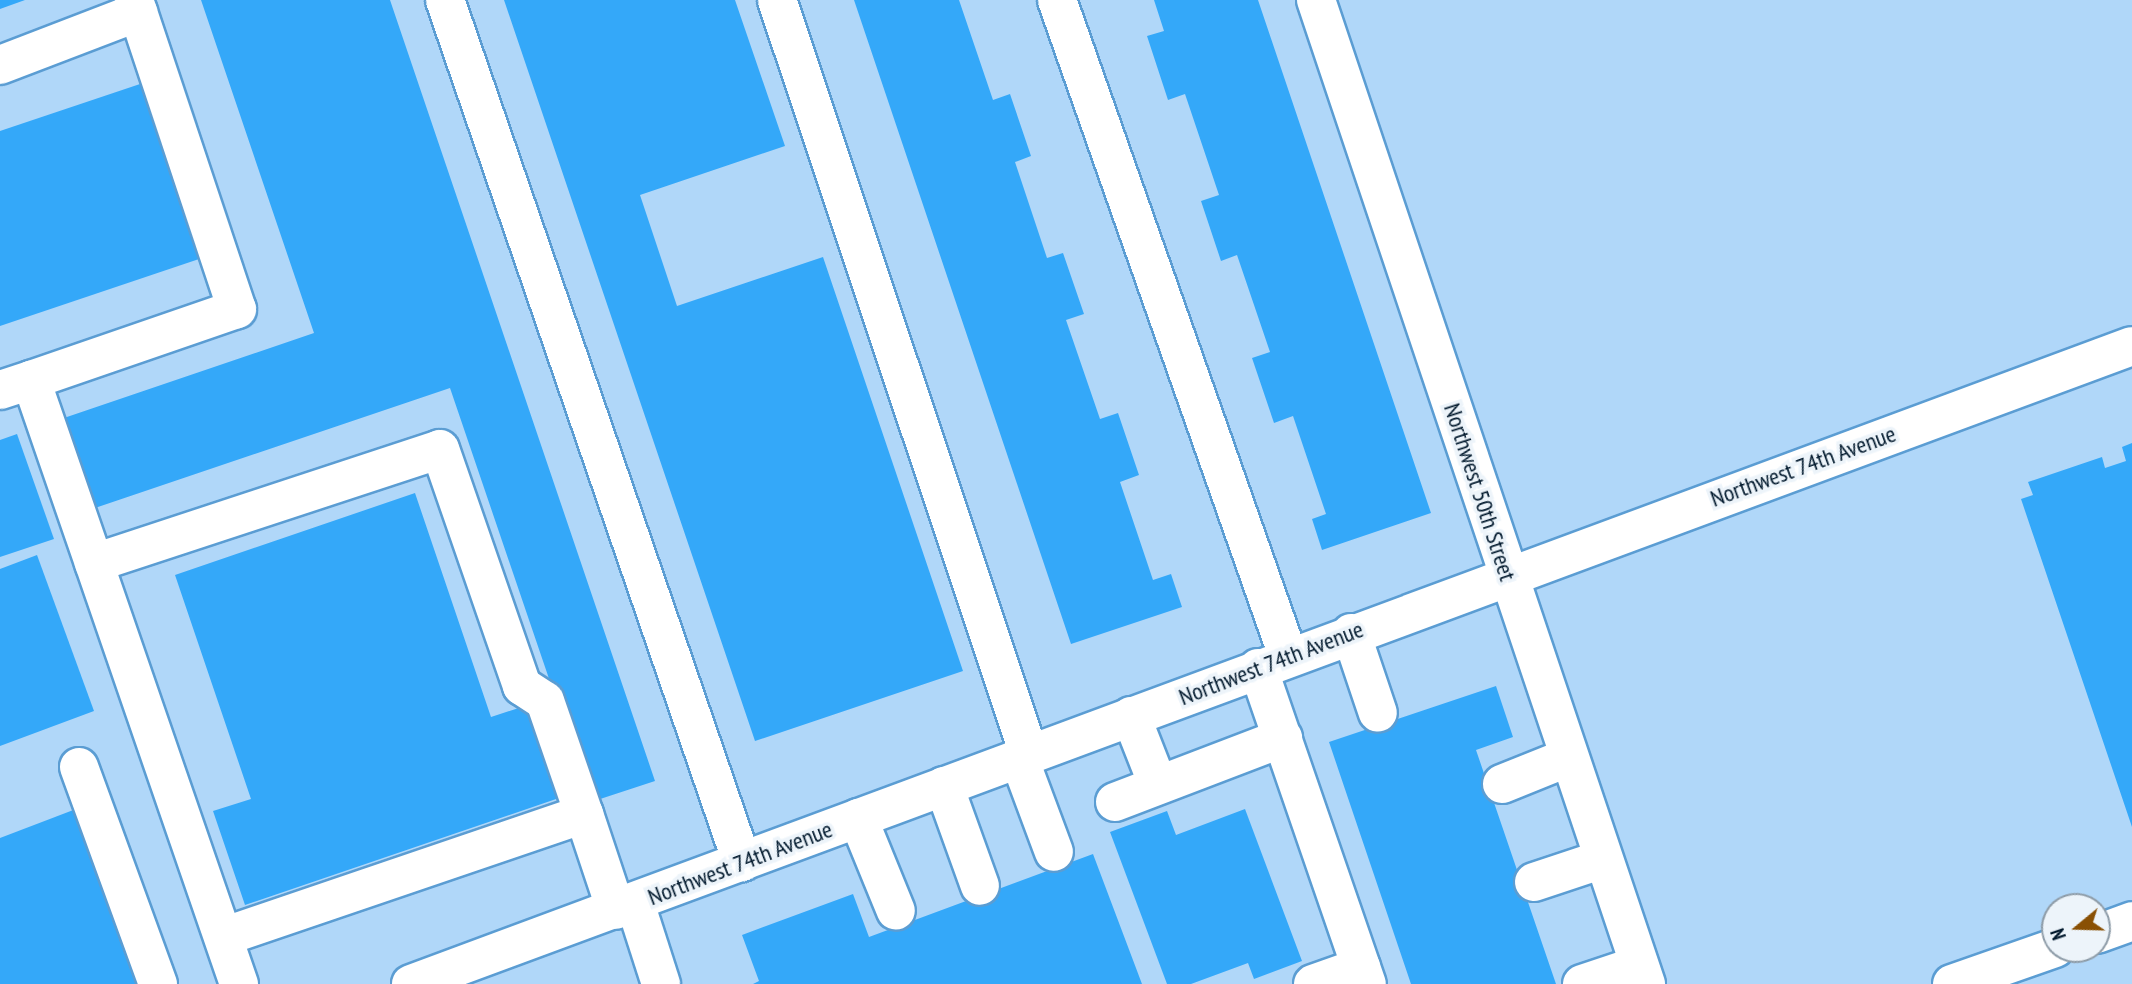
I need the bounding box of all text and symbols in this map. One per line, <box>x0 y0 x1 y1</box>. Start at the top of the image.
street label: Northwest 50th Street <box>1438 400 1522 584</box>
street label: Northwest 74th Avenue <box>1706 419 1900 513</box>
street label: Northwest 74th Avenue <box>1174 614 1368 712</box>
street label: Northwest 74th Avenue <box>643 814 837 912</box>
north arrow <box>2041 893 2111 963</box>
text: N <box>2045 925 2071 943</box>

